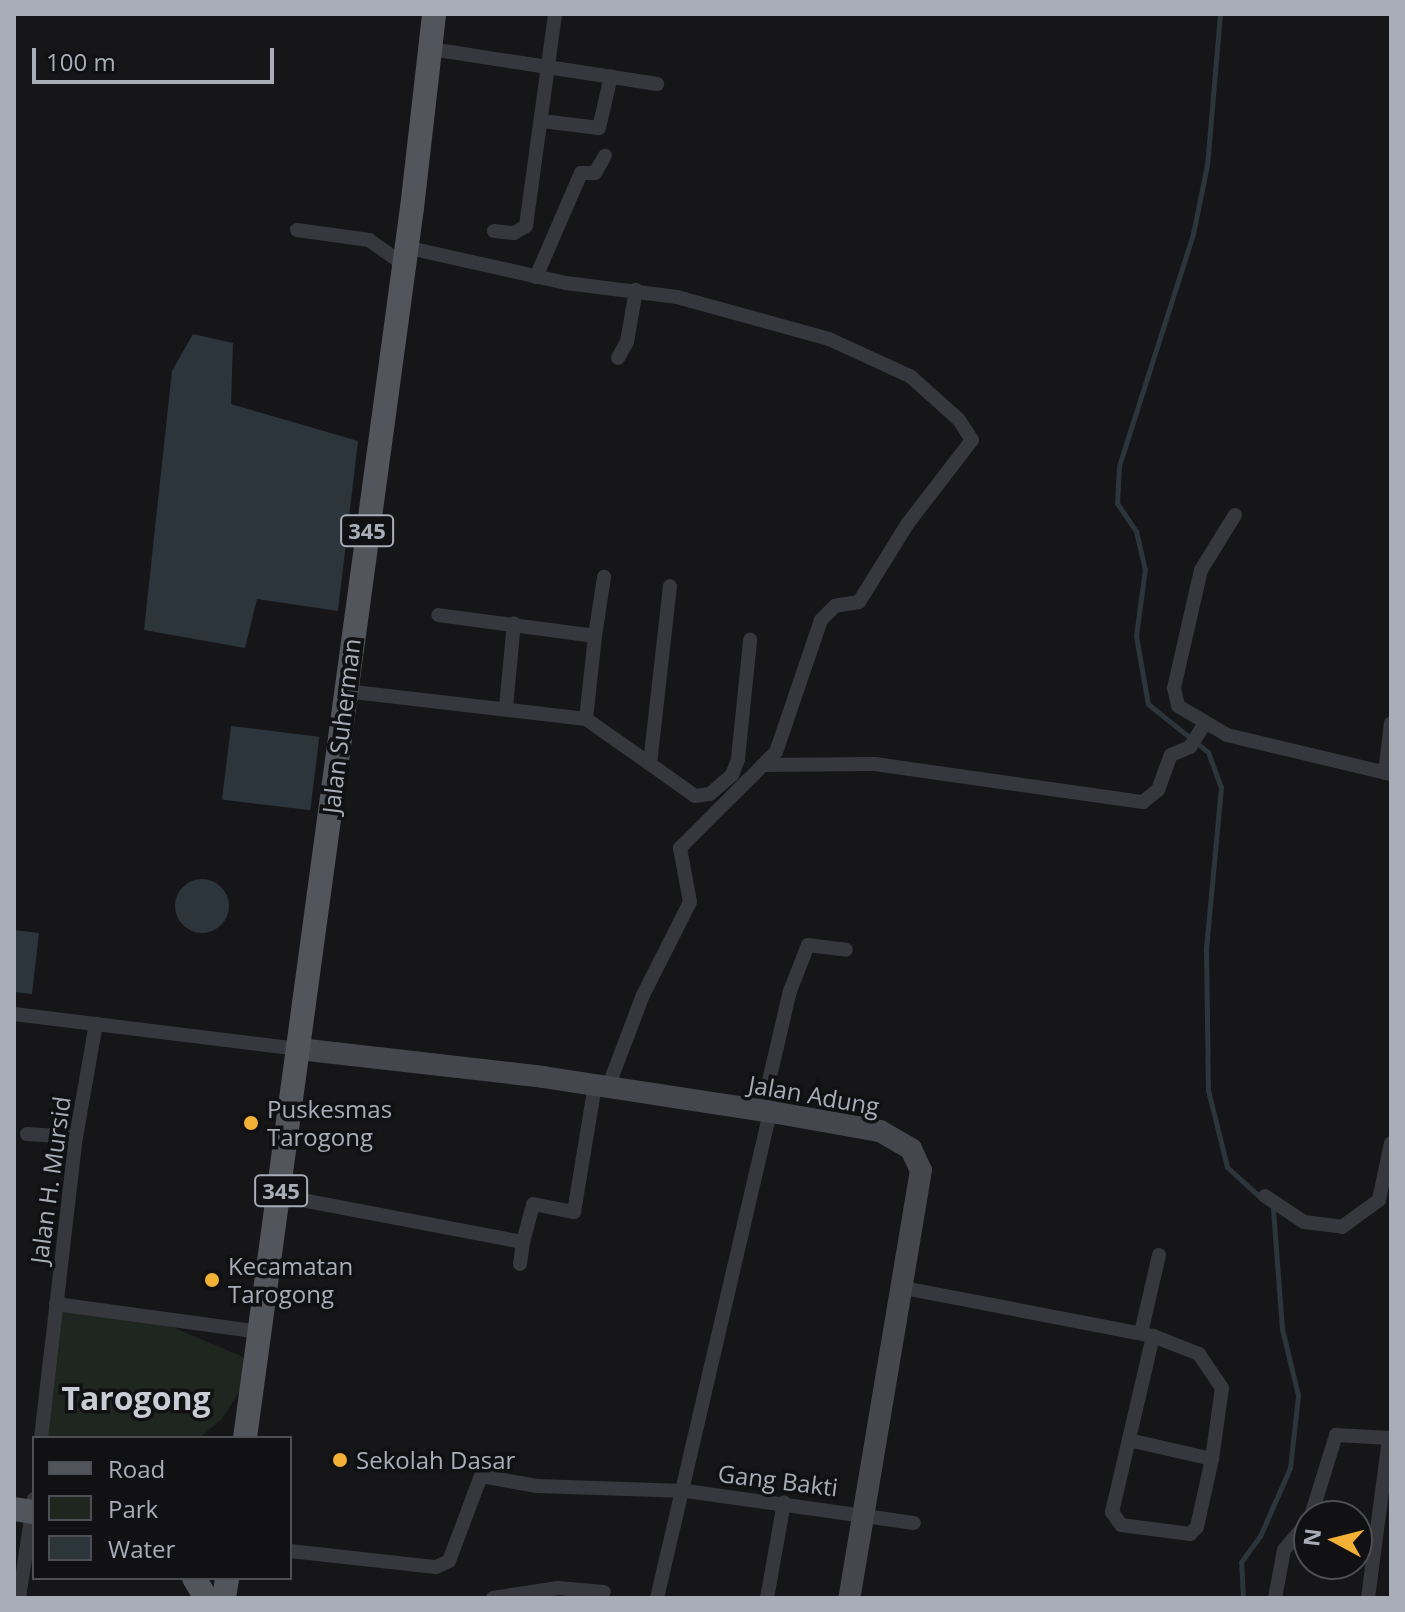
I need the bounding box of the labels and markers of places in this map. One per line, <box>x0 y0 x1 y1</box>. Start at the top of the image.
place label: Puskesmas Tarogong <box>267 1095 392 1151</box>
marker: Puskesmas Tarogong <box>242 1114 260 1132</box>
place label: Kecamatan Tarogong <box>228 1252 353 1308</box>
marker: Kecamatan Tarogong <box>203 1271 221 1289</box>
place label: Sekolah Dasar <box>356 1446 515 1474</box>
marker: Sekolah Dasar <box>331 1451 349 1469</box>

